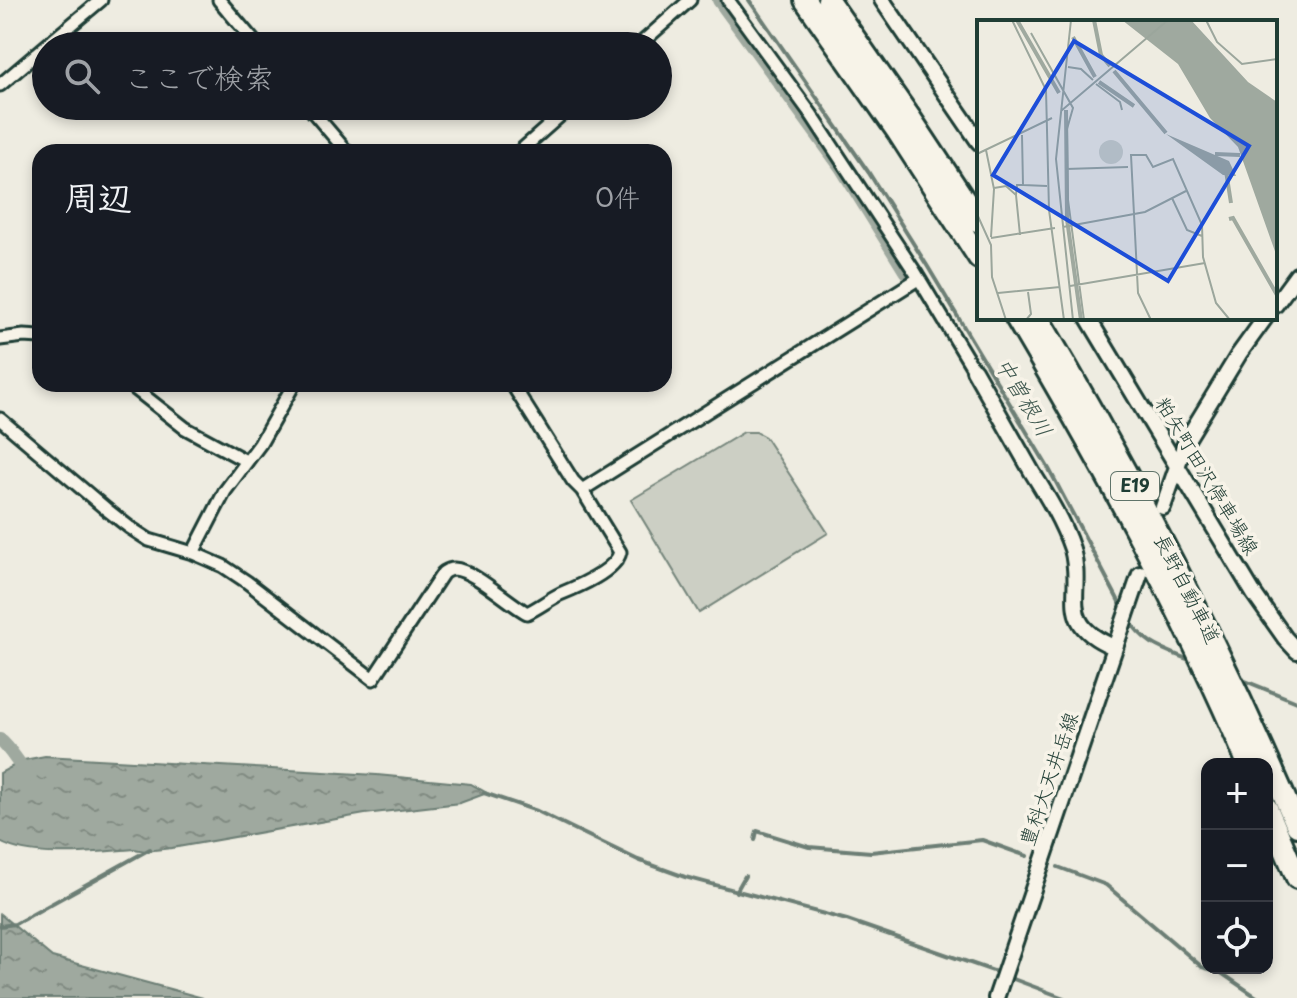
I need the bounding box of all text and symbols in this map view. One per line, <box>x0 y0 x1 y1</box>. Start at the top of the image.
inset map <box>977 20 1277 320</box>
search box <box>32 32 672 120</box>
icon: search <box>60 54 104 98</box>
text: ここで検索 <box>124 54 274 99</box>
text: 周辺 <box>64 170 132 222</box>
text: 0件 <box>595 177 640 216</box>
water label: 中曽根川 <box>988 350 1062 442</box>
street label: 粕矢町田沢停車場線 <box>1149 391 1267 560</box>
road number: E19 <box>1111 472 1159 500</box>
street label: 長野自動車道 <box>1147 528 1228 649</box>
street label: 豊科大天井岳線 <box>1011 708 1085 850</box>
map controls <box>1201 758 1273 974</box>
button: + <box>1201 758 1273 830</box>
button: − <box>1201 830 1273 902</box>
button: locate <box>1201 902 1273 974</box>

